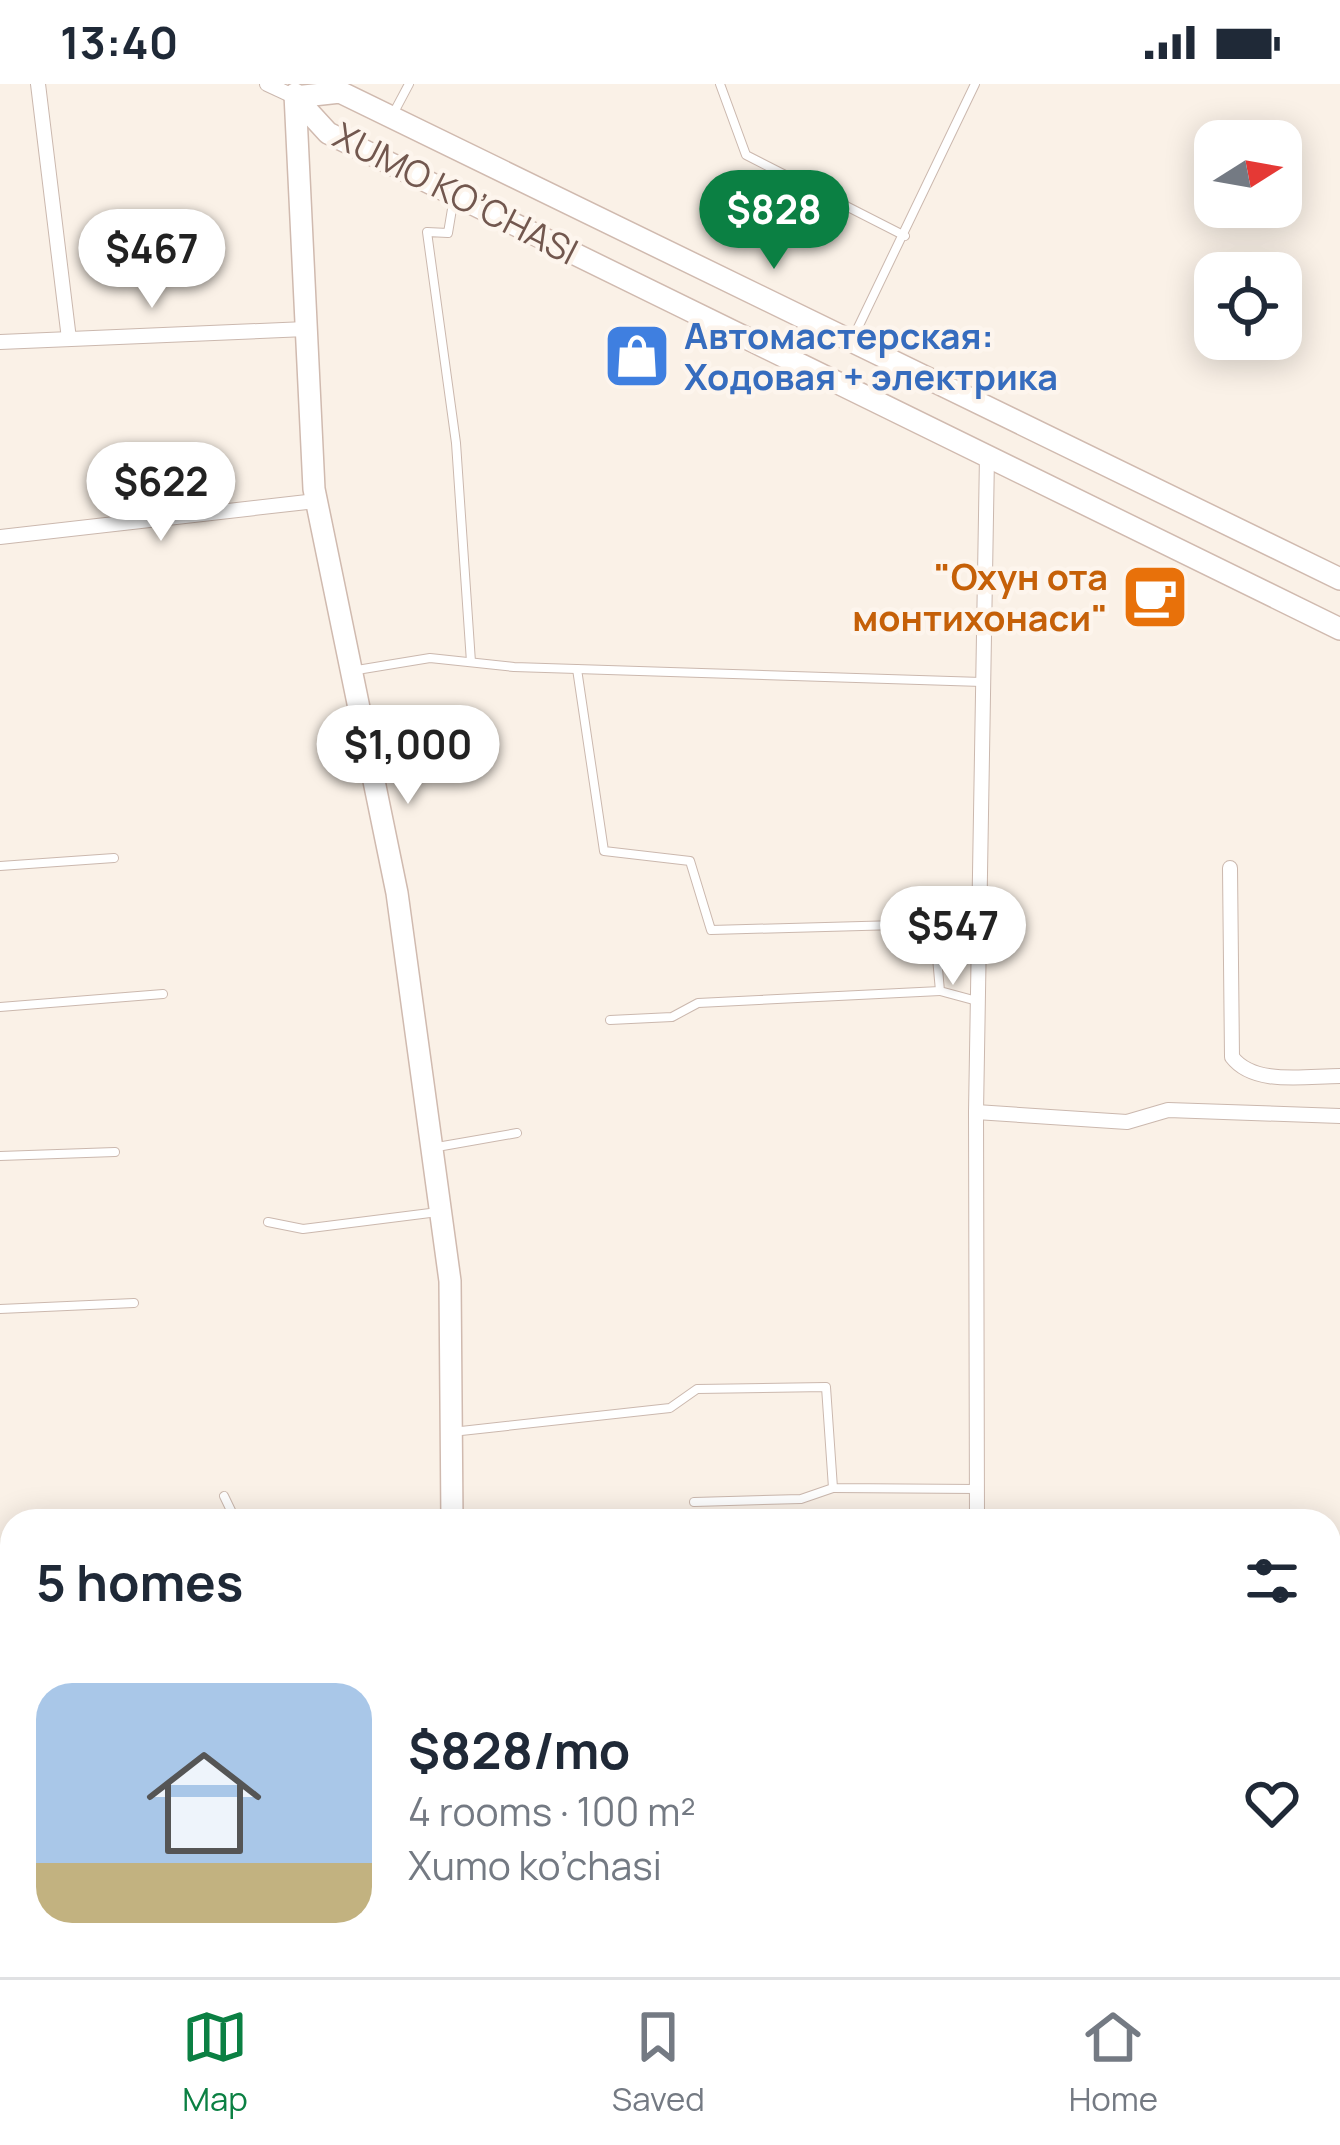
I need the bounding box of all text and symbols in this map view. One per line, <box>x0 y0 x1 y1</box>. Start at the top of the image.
text: 13:40 <box>60 11 178 73</box>
street label: XUMO KO’CHASI <box>326 110 586 276</box>
north arrow <box>1194 120 1302 228</box>
map controls <box>1194 120 1302 360</box>
pin: $828 <box>703 170 845 272</box>
text: $828 <box>726 182 822 236</box>
pin: $467 <box>81 209 223 311</box>
text: $467 <box>105 221 199 275</box>
button: locate <box>1194 252 1302 360</box>
place label: Автомастерская: Ходовая + электрика <box>684 311 1058 401</box>
shop icon: Автомастерская: Ходовая + электрика <box>602 321 672 391</box>
pin: $622 <box>90 442 232 544</box>
text: $622 <box>113 454 209 508</box>
place label: "Охун ота монтихонаси" <box>852 552 1108 642</box>
cafe icon: "Охун ота монтихонаси" <box>1120 562 1190 632</box>
pin: $1,000 <box>310 705 506 807</box>
text: $1,000 <box>344 717 472 771</box>
pin: $547 <box>882 886 1024 988</box>
text: $547 <box>907 898 999 952</box>
text: 5 homes <box>36 1547 243 1616</box>
icon: filters <box>1239 1548 1305 1614</box>
text: $828/mo <box>408 1715 630 1784</box>
icon: home <box>132 1731 276 1875</box>
icon: heart <box>1239 1770 1305 1836</box>
text: 4 rooms · 100 m² <box>408 1784 696 1838</box>
text: Xumo ko’chasi <box>408 1838 662 1892</box>
tab: Map <box>182 2004 248 2121</box>
tab: Saved <box>612 2004 705 2121</box>
tab: Home <box>1069 2004 1158 2121</box>

